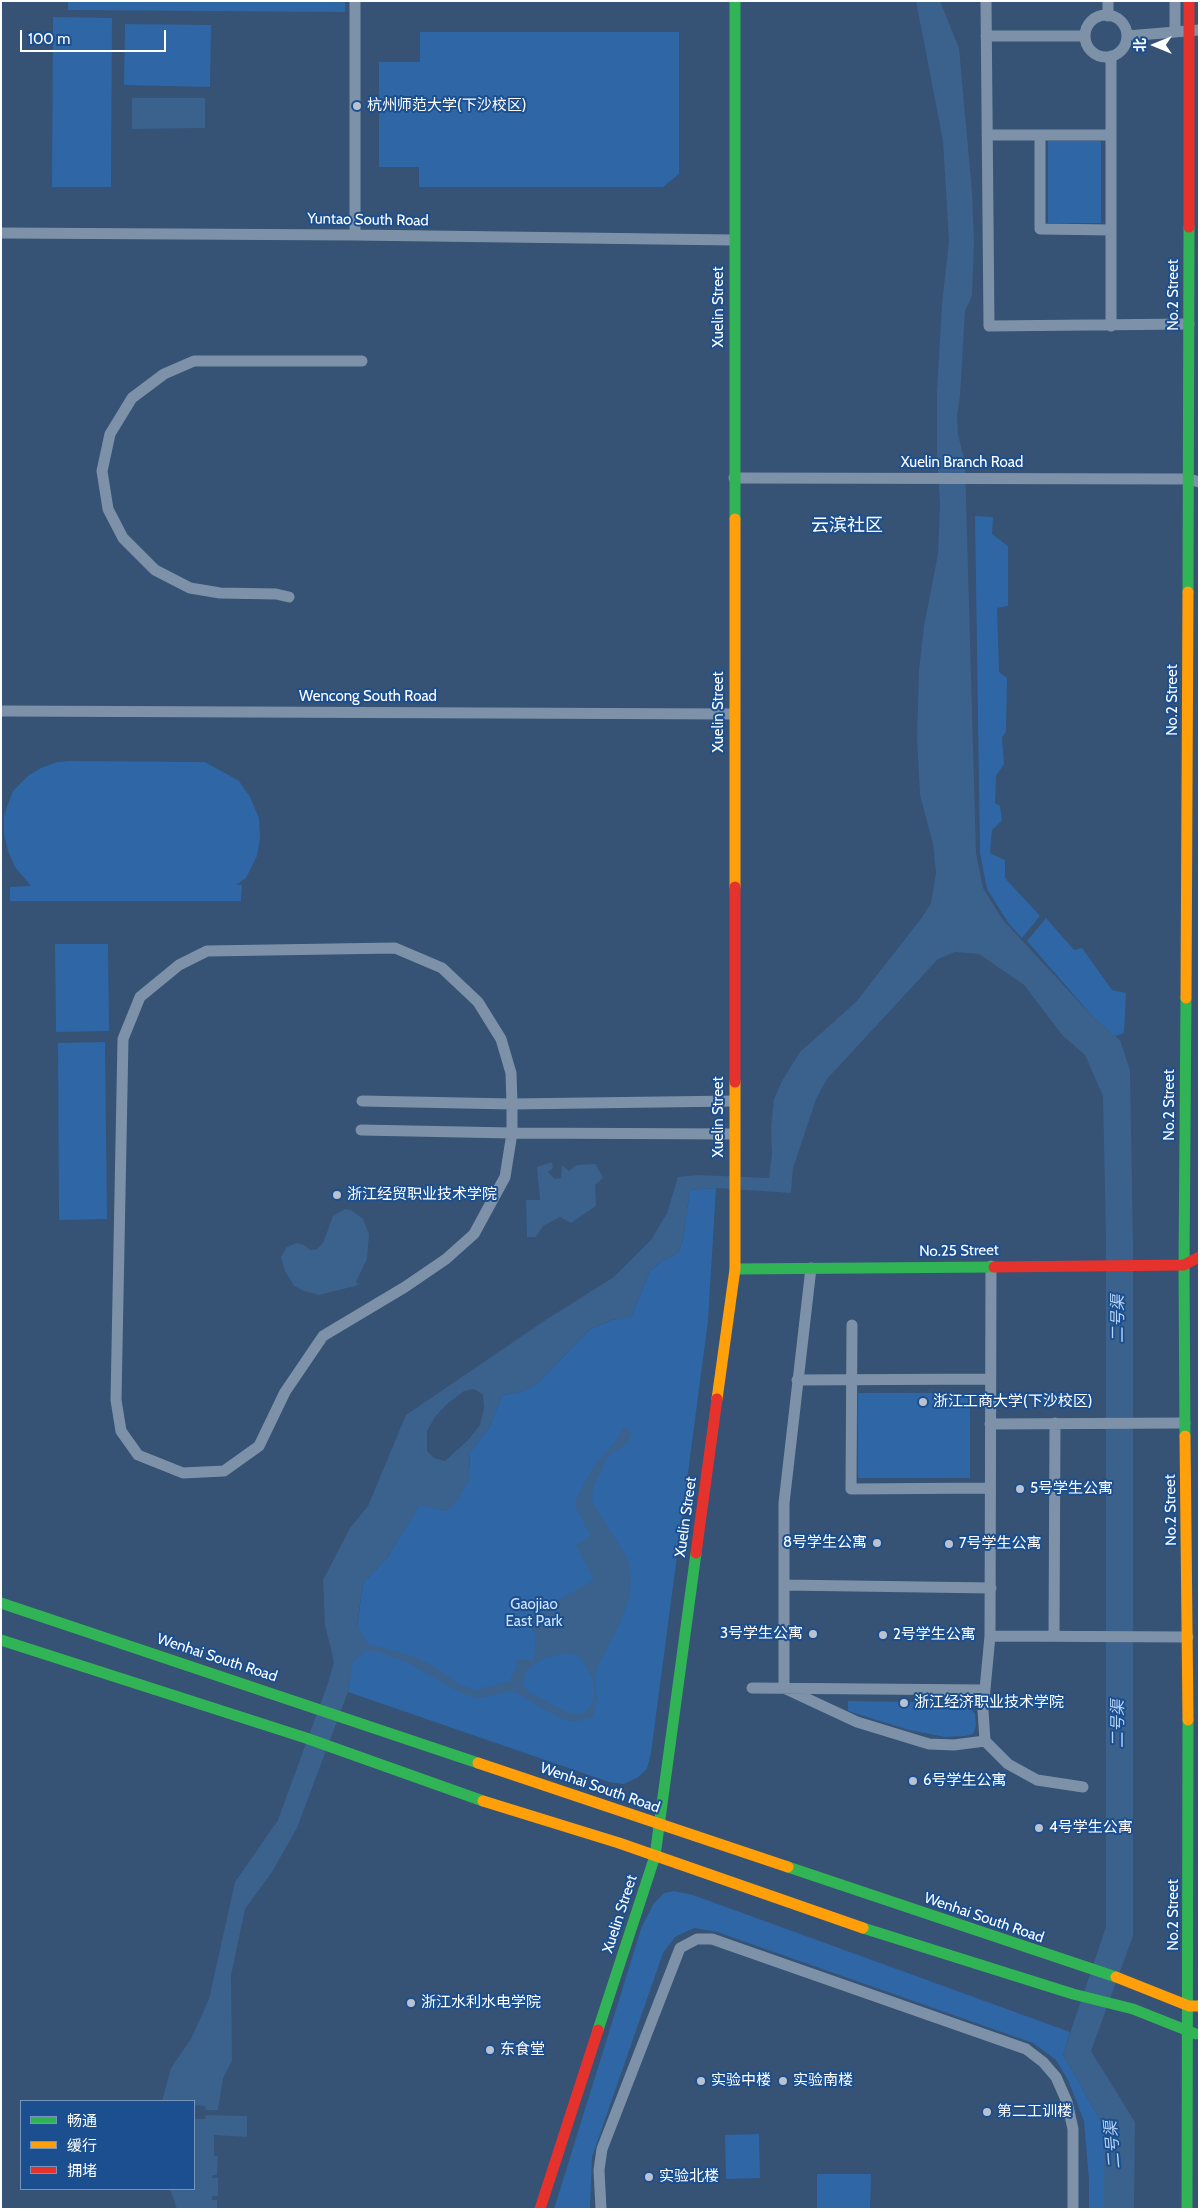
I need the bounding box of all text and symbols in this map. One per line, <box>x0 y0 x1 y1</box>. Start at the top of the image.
scale bar <box>22 20 169 52</box>
north arrow <box>1130 20 1180 70</box>
text: 100 m <box>28 30 70 48</box>
text: 北 <box>1131 38 1149 52</box>
place label: 杭州师范大学(下沙校区) <box>367 97 526 115</box>
marker: 杭州师范大学(下沙校区) <box>351 100 363 112</box>
street label: Yuntao South Road <box>307 210 429 230</box>
street label: No.2 Street <box>1165 259 1183 331</box>
street label: Xuelin Street <box>710 266 728 348</box>
street label: Xuelin Branch Road <box>901 454 1023 472</box>
district label: 云滨社区 <box>811 515 883 537</box>
street label: No.2 Street <box>1164 664 1182 736</box>
street label: Xuelin Street <box>710 671 728 753</box>
street label: Wencong South Road <box>299 688 437 706</box>
street label: No.2 Street <box>1161 1069 1179 1141</box>
street label: Xuelin Street <box>710 1076 728 1158</box>
place label: 浙江经贸职业技术学院 <box>347 1186 497 1204</box>
marker: 浙江经贸职业技术学院 <box>331 1189 343 1201</box>
street label: No.25 Street <box>919 1241 999 1261</box>
water label: 二号渠 <box>1108 1295 1128 1343</box>
place label: 浙江工商大学(下沙校区) <box>933 1393 1092 1411</box>
marker: 浙江工商大学(下沙校区) <box>917 1396 929 1408</box>
street label: No.2 Street <box>1161 1474 1181 1546</box>
street label: Xuelin Street <box>671 1476 701 1558</box>
place label: 5号学生公寓 <box>1030 1480 1113 1498</box>
marker: 5号学生公寓 <box>1014 1483 1026 1495</box>
place label: 8号学生公寓 <box>783 1534 867 1552</box>
place label: 7号学生公寓 <box>959 1535 1042 1553</box>
marker: 8号学生公寓 <box>871 1537 883 1549</box>
marker: 7号学生公寓 <box>943 1538 955 1550</box>
park label: Gaojiao East Park <box>505 1596 563 1631</box>
place label: 3号学生公寓 <box>720 1625 803 1643</box>
place label: 2号学生公寓 <box>893 1626 976 1644</box>
marker: 3号学生公寓 <box>807 1628 819 1640</box>
marker: 2号学生公寓 <box>877 1629 889 1641</box>
street label: Wenhai South Road <box>155 1630 279 1686</box>
place label: 浙江经济职业技术学院 <box>914 1694 1064 1712</box>
marker: 浙江经济职业技术学院 <box>898 1697 910 1709</box>
water label: 二号渠 <box>1108 1700 1128 1748</box>
street label: Wenhai South Road <box>538 1759 662 1817</box>
place label: 6号学生公寓 <box>923 1772 1007 1790</box>
marker: 6号学生公寓 <box>907 1775 919 1787</box>
place label: 4号学生公寓 <box>1049 1819 1133 1837</box>
marker: 4号学生公寓 <box>1033 1822 1045 1834</box>
street label: Xuelin Street <box>599 1873 641 1955</box>
street label: No.2 Street <box>1165 1879 1183 1951</box>
street label: Wenhai South Road <box>922 1889 1046 1947</box>
place label: 浙江水利水电学院 <box>421 1994 541 2012</box>
marker: 浙江水利水电学院 <box>405 1997 417 2009</box>
place label: 东食堂 <box>500 2041 545 2059</box>
marker: 东食堂 <box>484 2044 496 2056</box>
place label: 实验中楼 <box>711 2072 771 2090</box>
place label: 实验南楼 <box>793 2072 853 2090</box>
marker: 实验中楼 <box>695 2075 707 2087</box>
marker: 实验南楼 <box>777 2075 789 2087</box>
legend <box>20 2100 195 2190</box>
place label: 第二工训楼 <box>997 2103 1072 2121</box>
marker: 第二工训楼 <box>981 2106 993 2118</box>
text: 畅通 <box>67 2112 97 2130</box>
water label: 二号渠 <box>1101 2120 1125 2170</box>
text: 缓行 <box>67 2137 97 2155</box>
text: 拥堵 <box>67 2162 97 2180</box>
place label: 实验北楼 <box>659 2168 719 2186</box>
marker: 实验北楼 <box>643 2171 655 2183</box>

